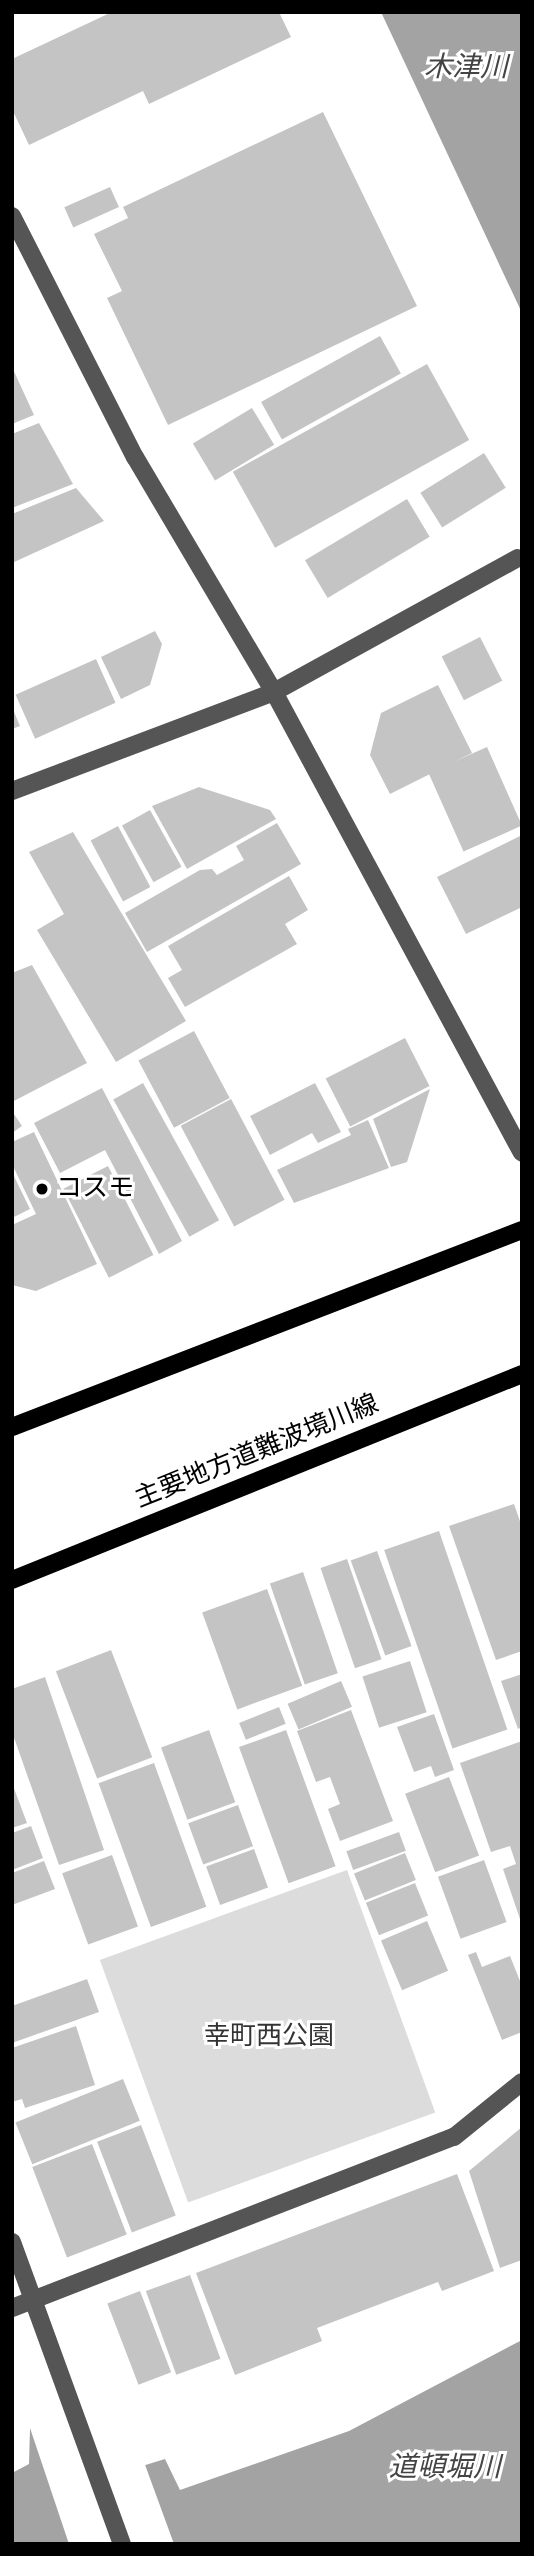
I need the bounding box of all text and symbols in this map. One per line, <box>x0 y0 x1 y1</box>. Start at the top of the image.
water label: 木津川 <box>424 50 508 84</box>
place label: コスモ <box>56 1173 134 1205</box>
marker: コスモ <box>34 1181 50 1197</box>
street label: 主要地方道難波境川線 <box>131 1389 383 1515</box>
park label: 幸町西公園 <box>204 2021 334 2053</box>
water label: 道頓堀川 <box>389 2450 501 2484</box>

